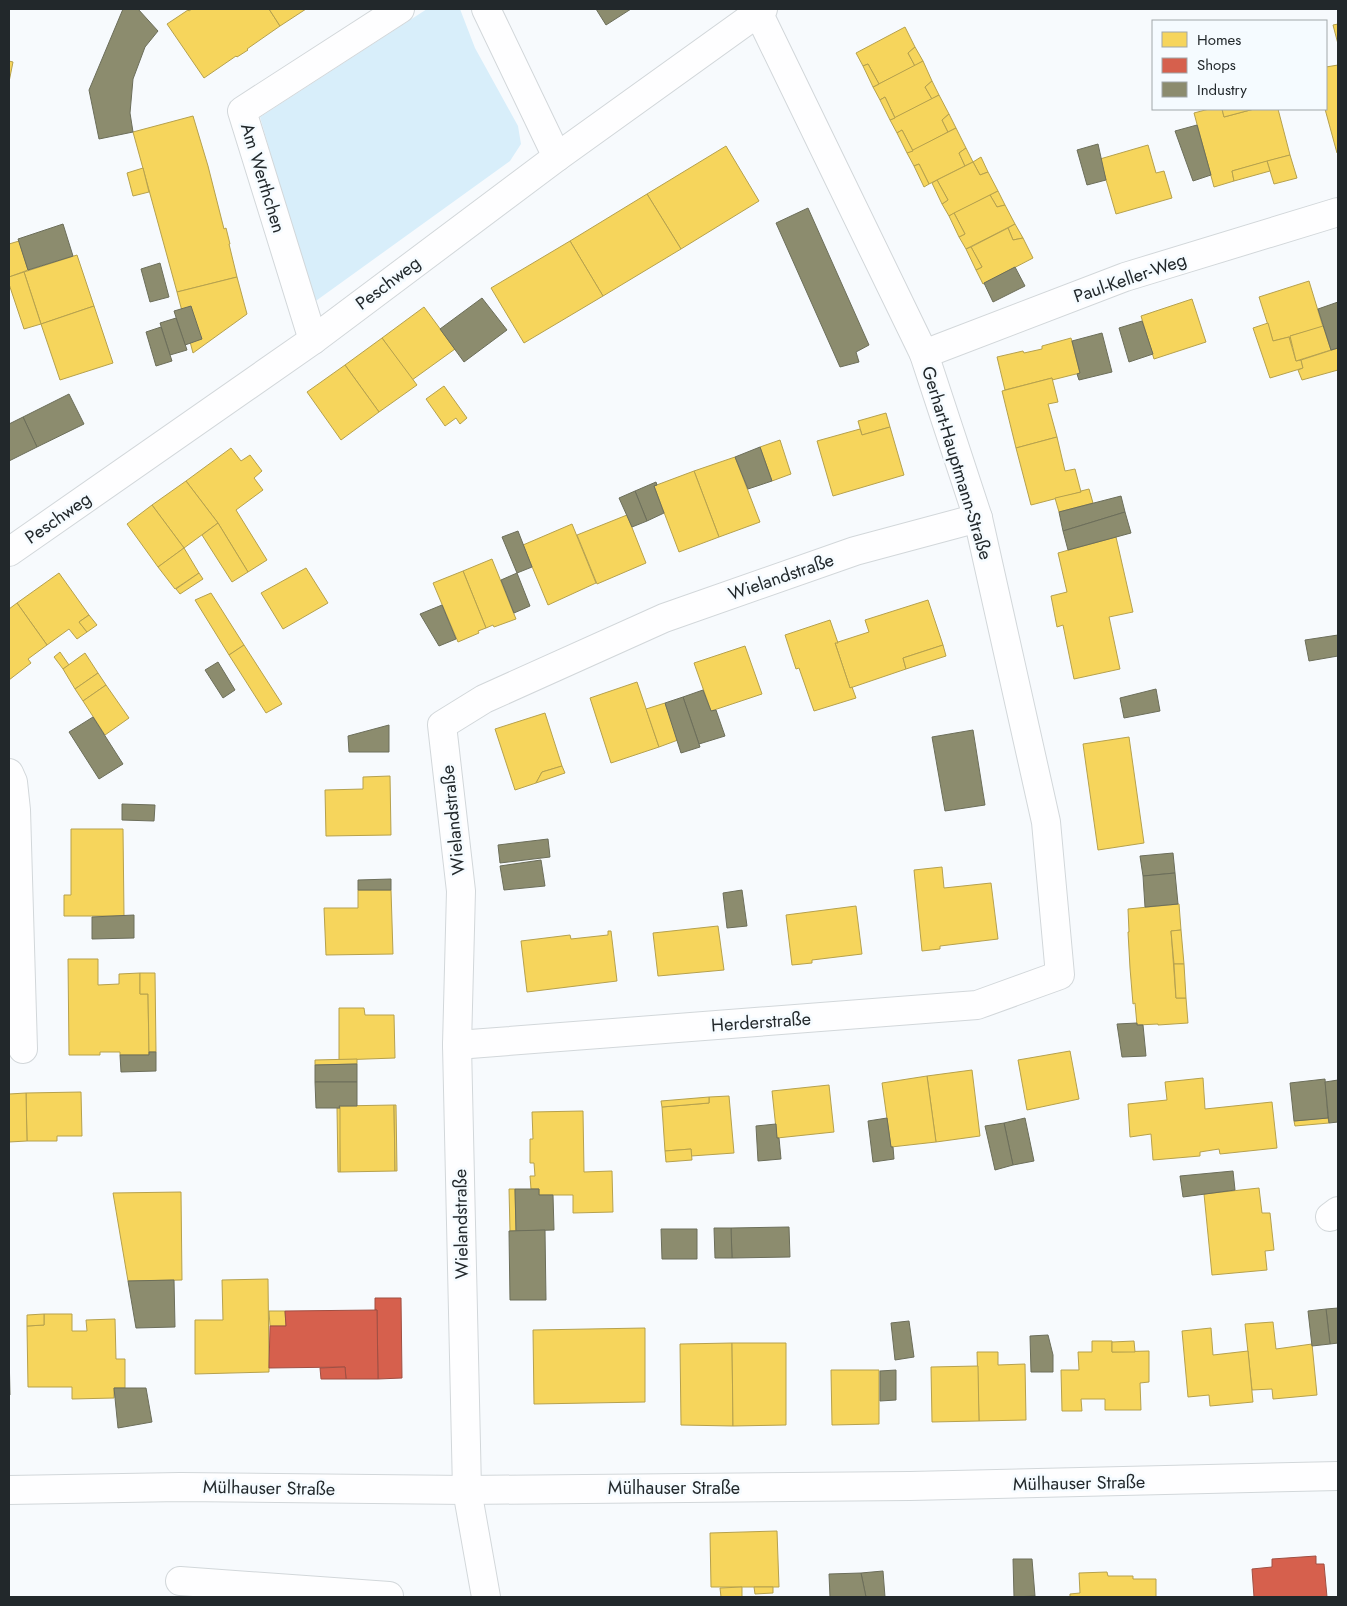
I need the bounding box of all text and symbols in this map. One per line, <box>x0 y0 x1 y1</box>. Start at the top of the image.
legend <box>1152 20 1327 110</box>
text: Homes <box>1197 29 1241 51</box>
text: Shops <box>1197 54 1236 76</box>
text: Industry <box>1197 79 1247 101</box>
street label: Am Werthchen <box>234 120 292 236</box>
street label: Paul-Keller-Weg <box>1070 247 1190 309</box>
street label: Peschweg <box>350 250 426 316</box>
street label: Gerhart-Hauptmann-Straße <box>915 363 999 563</box>
street label: Peschweg <box>20 486 96 550</box>
street label: Wielandstraße <box>725 547 837 607</box>
street label: Wielandstraße <box>434 764 472 876</box>
street label: Herderstraße <box>710 1006 812 1038</box>
street label: Wielandstraße <box>447 1169 475 1279</box>
street label: Mülhauser Straße <box>1013 1469 1145 1497</box>
street label: Mülhauser Straße <box>203 1474 335 1502</box>
street label: Mülhauser Straße <box>608 1475 740 1501</box>

